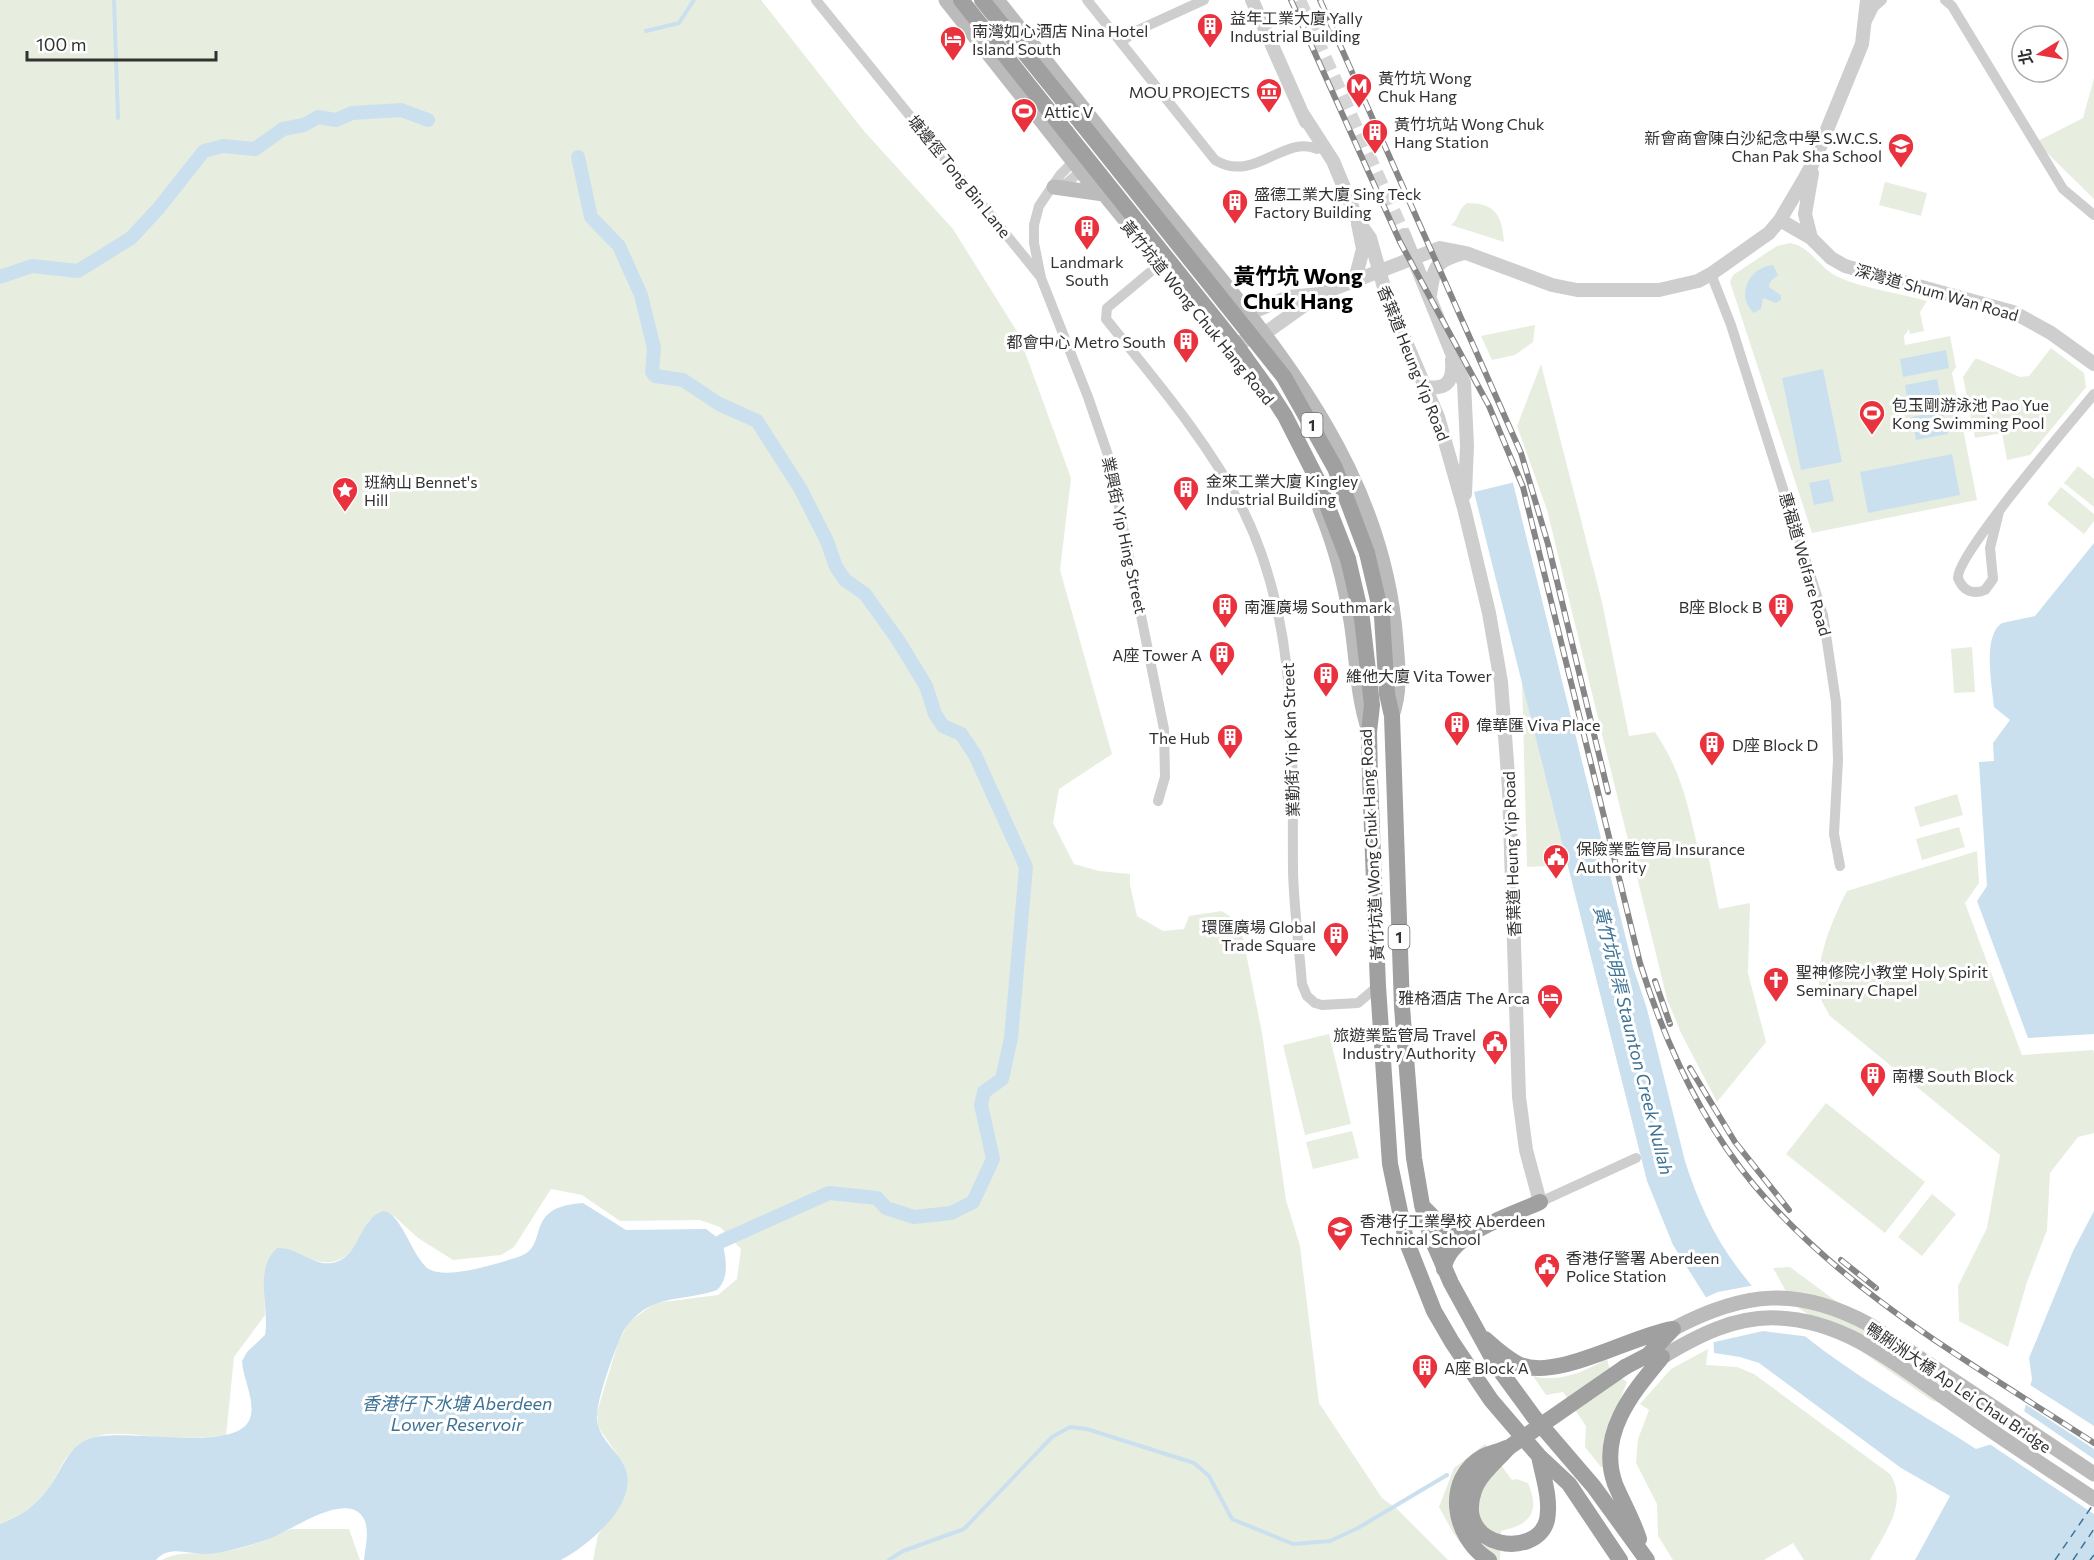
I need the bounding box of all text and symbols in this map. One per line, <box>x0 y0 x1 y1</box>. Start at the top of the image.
place label: 益年工業大廈 Yally Industrial Building <box>1230 8 1363 45</box>
building icon: 益年工業大廈 Yally Industrial Building <box>1195 11 1225 49</box>
place label: 南灣如心酒店 Nina Hotel Island South <box>972 21 1148 58</box>
scale bar <box>27 24 216 62</box>
hotel icon: 南灣如心酒店 Nina Hotel Island South <box>938 24 968 62</box>
north arrow <box>2010 24 2070 84</box>
text: 100 m <box>36 33 86 55</box>
text: 北 <box>2014 47 2036 67</box>
place label: 黃竹坑 Wong Chuk Hang <box>1378 68 1472 105</box>
metro station icon: 黃竹坑 Wong Chuk Hang <box>1344 71 1374 109</box>
museum icon: MOU PROJECTS <box>1254 76 1284 114</box>
place label: MOU PROJECTS <box>1129 82 1250 101</box>
sports icon: Attic V <box>1009 96 1039 134</box>
place label: Attic V <box>1044 102 1094 121</box>
street label: 塘邊徑 Tong Bin Lane <box>905 111 1015 241</box>
place label: 黃竹坑站 Wong Chuk Hang Station <box>1394 114 1545 151</box>
building icon: 黃竹坑站 Wong Chuk Hang Station <box>1360 117 1390 155</box>
place label: 新會商會陳白沙紀念中學 S.W.C.S. Chan Pak Sha School <box>1644 128 1882 165</box>
school or university icon: 新會商會陳白沙紀念中學 S.W.C.S. Chan Pak Sha School <box>1886 131 1916 169</box>
place label: 盛德工業大廈 Sing Teck Factory Building <box>1254 184 1422 221</box>
building icon: 盛德工業大廈 Sing Teck Factory Building <box>1220 187 1250 225</box>
building icon: Landmark South <box>1072 213 1102 251</box>
street label: 黃竹坑道 Wong Chuk Hang Road <box>1118 216 1278 408</box>
place label: Landmark South <box>1050 252 1124 289</box>
street label: 深灣道 Shum Wan Road <box>1853 260 2021 324</box>
district label: 黃竹坑 Wong Chuk Hang <box>1233 262 1363 314</box>
street label: 香葉道 Heung Yip Road <box>1374 283 1454 443</box>
building icon: 都會中心 Metro South <box>1171 326 1201 364</box>
place label: 都會中心 Metro South <box>1006 332 1166 351</box>
place label: 包玉剛游泳池 Pao Yue Kong Swimming Pool <box>1892 395 2049 432</box>
sports icon: 包玉剛游泳池 Pao Yue Kong Swimming Pool <box>1857 398 1887 436</box>
road number: 1 <box>1302 413 1322 437</box>
street label: 業興街 Yip Hing Street <box>1099 455 1151 616</box>
place label: 金來工業大廈 Kingley Industrial Building <box>1206 471 1358 508</box>
place label: 班納山 Bennet's Hill <box>364 472 478 509</box>
building icon: 金來工業大廈 Kingley Industrial Building <box>1171 474 1201 512</box>
place icon: 班納山 Bennet's Hill <box>330 475 360 513</box>
street label: 惠福道 Welfare Road <box>1776 490 1836 638</box>
building icon: 南滙廣場 Southmark <box>1210 591 1240 629</box>
building icon: B座 Block B <box>1766 591 1796 629</box>
place label: 南滙廣場 Southmark <box>1244 597 1392 616</box>
place label: B座 Block B <box>1679 597 1762 616</box>
building icon: A座 Tower A <box>1207 639 1237 677</box>
place label: A座 Tower A <box>1112 645 1202 664</box>
building icon: 維他大廈 Vita Tower <box>1311 660 1341 698</box>
street label: 業勤街 Yip Kan Street <box>1278 662 1302 818</box>
place label: 維他大廈 Vita Tower <box>1346 666 1492 685</box>
building icon: 偉華匯 Viva Place <box>1442 709 1472 747</box>
place label: 偉華匯 Viva Place <box>1476 715 1600 734</box>
building icon: The Hub <box>1215 722 1245 760</box>
place label: The Hub <box>1149 728 1210 747</box>
street label: 黃竹坑道 Wong Chuk Hang Road <box>1355 729 1387 961</box>
building icon: D座 Block D <box>1697 729 1727 767</box>
place label: D座 Block D <box>1732 735 1818 754</box>
street label: 香葉道 Heung Yip Road <box>1499 771 1523 937</box>
place label: 保險業監管局 Insurance Authority <box>1576 839 1745 876</box>
public building icon: 保險業監管局 Insurance Authority <box>1541 842 1571 880</box>
water label: 黃竹坑明渠 Staunton Creek Nullah <box>1590 903 1678 1177</box>
place label: 環匯廣場 Global Trade Square <box>1202 917 1316 954</box>
building icon: 環匯廣場 Global Trade Square <box>1321 920 1351 958</box>
road number: 1 <box>1388 925 1410 949</box>
place label: 聖神修院小教堂 Holy Spirit Seminary Chapel <box>1796 962 1988 999</box>
church icon: 聖神修院小教堂 Holy Spirit Seminary Chapel <box>1761 965 1791 1003</box>
hotel icon: 雅格酒店 The Arca <box>1535 982 1565 1020</box>
place label: 雅格酒店 The Arca <box>1399 988 1530 1007</box>
place label: 旅遊業監管局 Travel Industry Authority <box>1333 1025 1476 1062</box>
public building icon: 旅遊業監管局 Travel Industry Authority <box>1480 1028 1510 1066</box>
building icon: 南樓 South Block <box>1858 1060 1888 1098</box>
place label: 南樓 South Block <box>1892 1066 2015 1085</box>
place label: 香港仔工業學校 Aberdeen Technical School <box>1360 1211 1545 1248</box>
school or university icon: 香港仔工業學校 Aberdeen Technical School <box>1325 1214 1355 1252</box>
place label: 香港仔警署 Aberdeen Police Station <box>1566 1248 1719 1285</box>
public building icon: 香港仔警署 Aberdeen Police Station <box>1532 1251 1562 1289</box>
street label: 鴨脷洲大橋 Ap Lei Chau Bridge <box>1863 1318 2055 1456</box>
building icon: A座 Block A <box>1410 1352 1440 1390</box>
place label: A座 Block A <box>1444 1358 1529 1377</box>
water label: 香港仔下水塘 Aberdeen Lower Reservoir <box>362 1392 552 1435</box>

